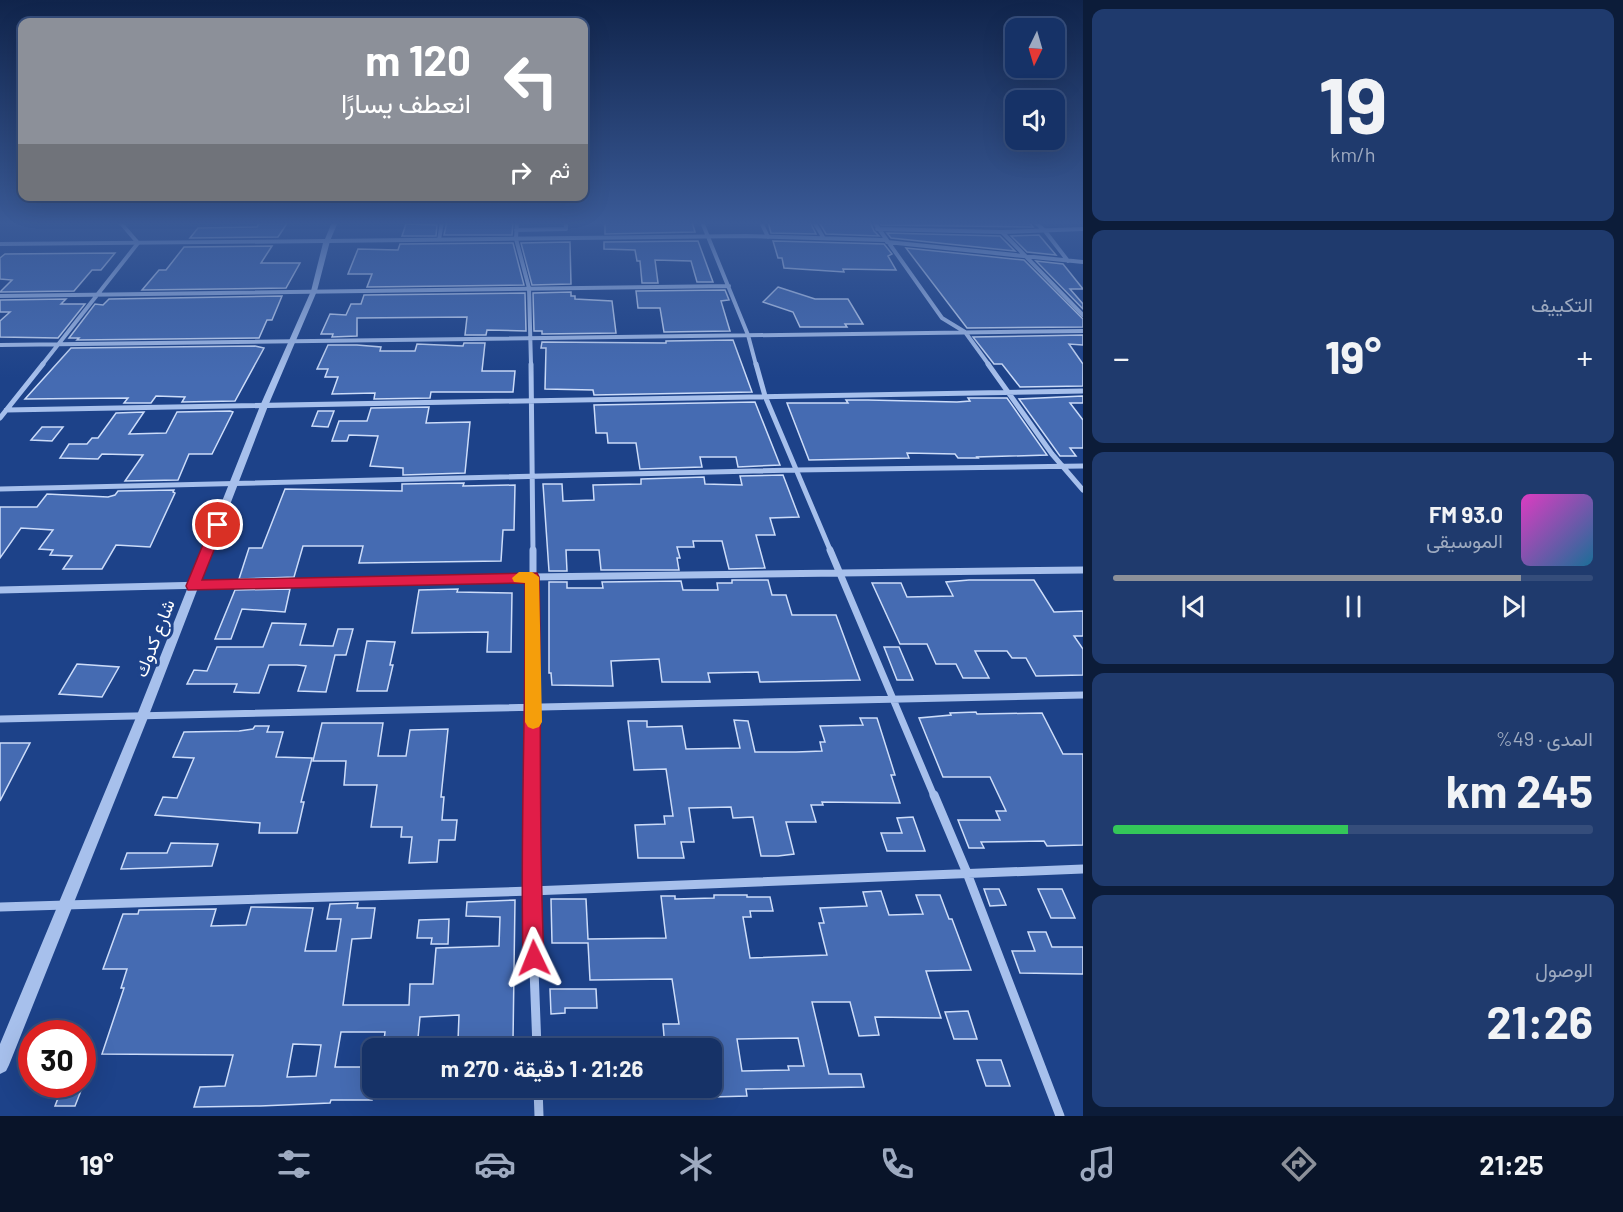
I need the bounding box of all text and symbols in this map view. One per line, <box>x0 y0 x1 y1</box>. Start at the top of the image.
north arrow <box>1005 18 1065 78</box>
map controls <box>1005 18 1065 150</box>
text: 120 m <box>365 34 471 84</box>
icon: left <box>492 42 570 120</box>
text: 19 <box>1318 56 1388 150</box>
text: انعطف يسارًا <box>341 86 471 118</box>
button: sound <box>1005 90 1065 150</box>
text: km/h <box>1330 142 1376 166</box>
icon: right <box>504 156 537 189</box>
text: ثم <box>549 156 570 182</box>
text: التكييف <box>1531 292 1593 316</box>
text: 19° <box>1325 329 1381 383</box>
text: − <box>1113 337 1130 377</box>
text: + <box>1577 337 1593 377</box>
pin <box>192 499 243 550</box>
text: 93.0 FM <box>1429 501 1503 527</box>
icon: arrive <box>201 508 234 541</box>
text: الموسيقى <box>1426 528 1503 552</box>
icon: previous <box>1177 590 1210 623</box>
icon: pause <box>1337 590 1370 623</box>
icon: next <box>1497 590 1530 623</box>
street label: شارع كدوك <box>129 596 181 681</box>
text: المدى · 49% <box>1496 726 1593 750</box>
text: 245 km <box>1446 763 1593 817</box>
position arrow <box>502 926 566 990</box>
text: الوصول <box>1535 957 1593 981</box>
text: 21:26 <box>1486 994 1593 1048</box>
speed limit sign: 30 <box>18 1020 96 1098</box>
text: 21:26 · 1 دقيقة · 270 m <box>441 1055 643 1081</box>
icon: filters <box>273 1143 315 1185</box>
icon: car <box>474 1143 516 1185</box>
icon: climate <box>675 1143 717 1185</box>
icon: phone <box>876 1143 918 1185</box>
icon: music <box>1077 1143 1119 1185</box>
icon: directions <box>1278 1143 1320 1185</box>
text: 19° <box>80 1148 114 1180</box>
text: 21:25 <box>1479 1148 1543 1180</box>

